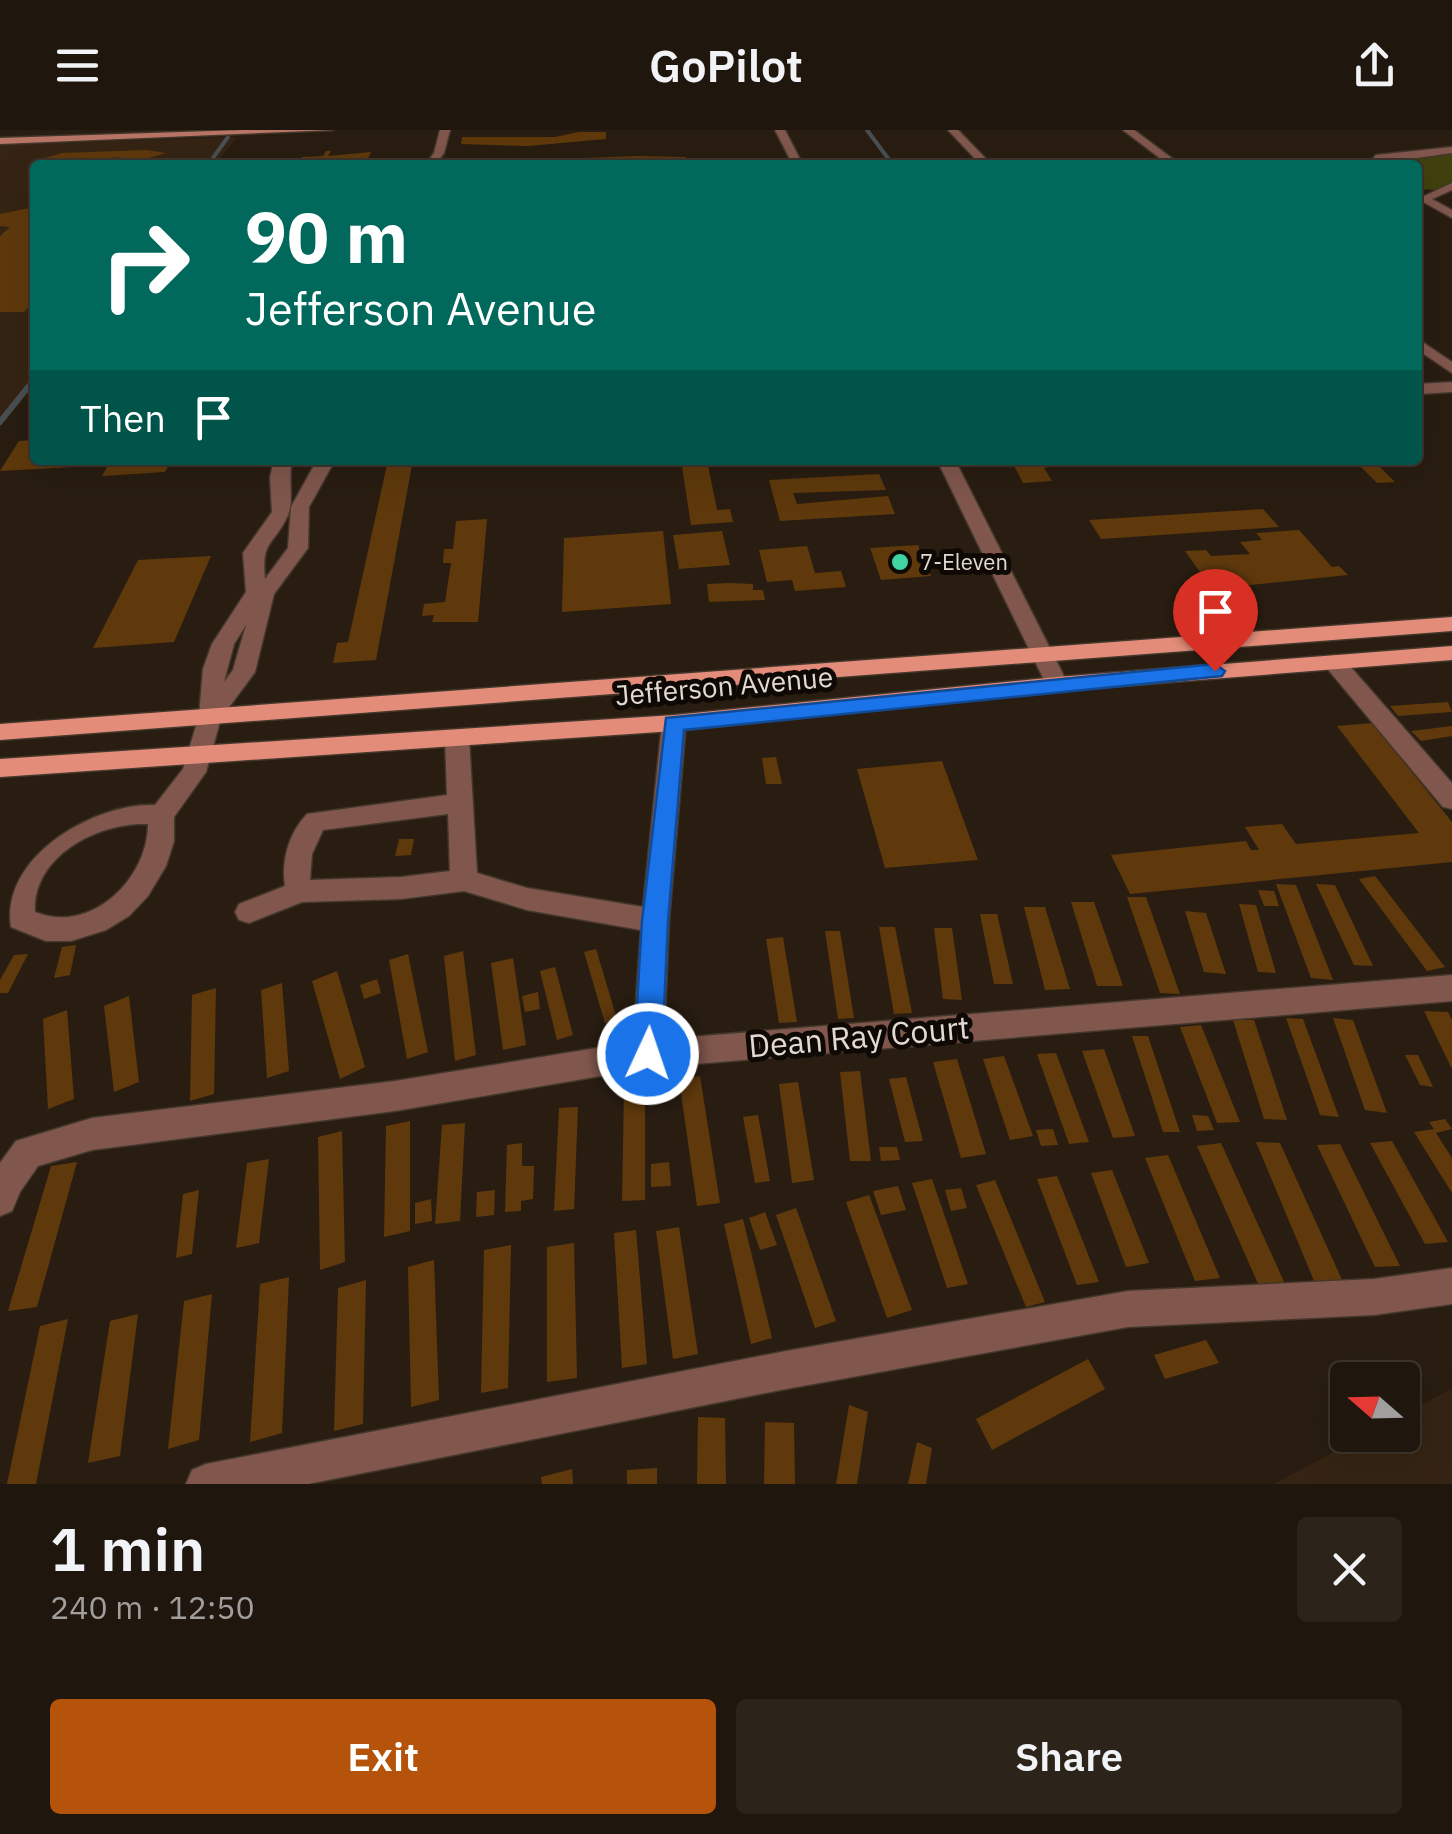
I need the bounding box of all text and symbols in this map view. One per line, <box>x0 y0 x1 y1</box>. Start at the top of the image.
text: GoPilot <box>649 36 803 94</box>
icon: menu <box>50 38 105 93</box>
icon: share <box>1347 38 1402 93</box>
text: 90 m <box>245 191 408 282</box>
icon: right <box>80 200 210 330</box>
text: Jefferson Avenue <box>245 279 596 337</box>
icon: arrive <box>186 390 241 445</box>
text: Then <box>80 393 166 442</box>
place label: 7-Eleven <box>920 547 1008 576</box>
marker: 7-Eleven <box>889 551 911 573</box>
pin <box>1173 569 1258 672</box>
icon: arrive <box>1188 584 1243 639</box>
street label: Jefferson Avenue <box>613 658 834 713</box>
position arrow <box>596 1002 700 1106</box>
street label: Dean Ray Court <box>747 1005 971 1067</box>
north arrow <box>1330 1362 1420 1452</box>
map controls <box>1330 1362 1420 1452</box>
text: 1 min <box>50 1509 205 1588</box>
button: close <box>1297 1517 1402 1622</box>
text: 240 m · 12:50 <box>50 1586 255 1628</box>
button: Exit <box>50 1699 716 1814</box>
button: Share <box>736 1699 1402 1814</box>

